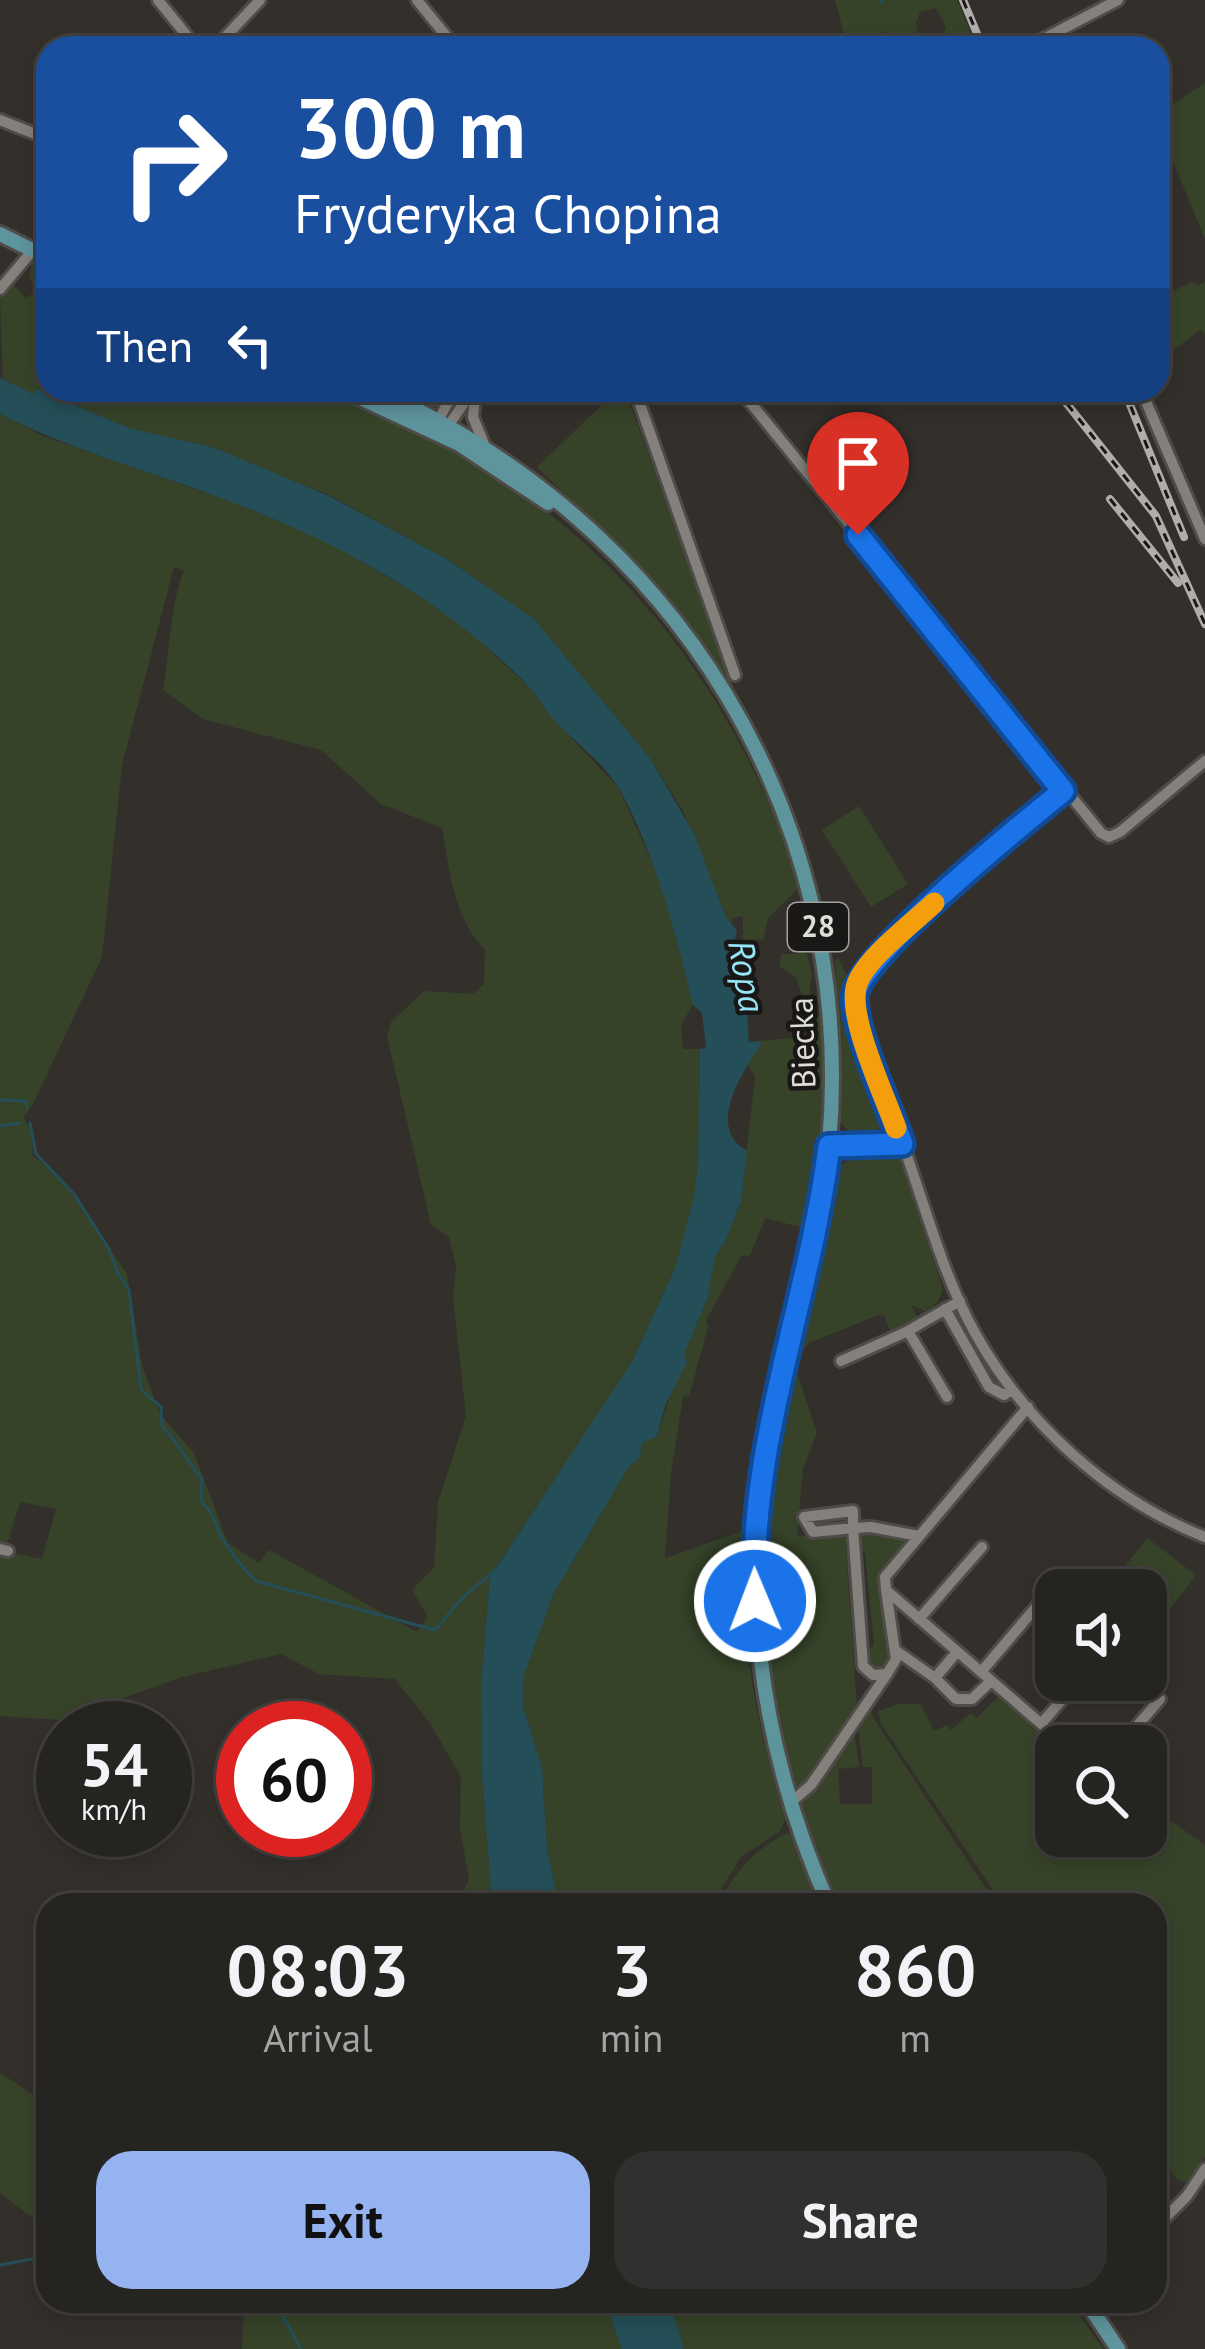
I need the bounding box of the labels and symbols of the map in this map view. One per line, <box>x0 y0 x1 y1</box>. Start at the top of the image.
pin <box>807 412 909 535</box>
road number: 28 <box>788 903 848 951</box>
water label: Ropa <box>718 936 777 1016</box>
street label: Biecka <box>778 997 825 1090</box>
position arrow <box>692 1538 818 1664</box>
speed limit sign: 60 <box>216 1701 372 1857</box>

